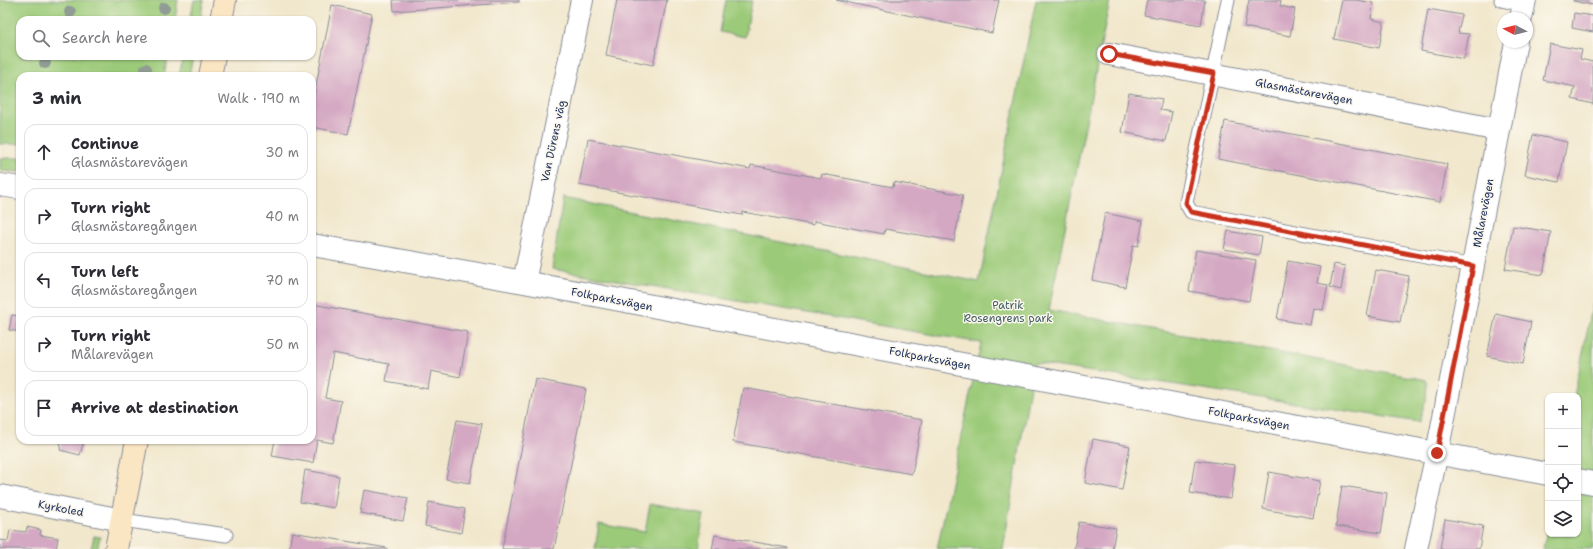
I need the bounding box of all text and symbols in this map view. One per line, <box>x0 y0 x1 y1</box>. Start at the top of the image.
north arrow <box>1497 12 1533 48</box>
search box <box>16 16 316 60</box>
icon: search <box>30 27 52 49</box>
text: Search here <box>62 28 148 48</box>
route start <box>1100 45 1118 63</box>
street label: Glasmästarevägen <box>1254 75 1354 108</box>
text: 3 min <box>32 87 82 109</box>
text: Walk · 190 m <box>218 90 300 107</box>
street label: Van Dürens väg <box>538 99 570 183</box>
text: Continue <box>71 134 139 154</box>
icon: ahead <box>33 141 55 163</box>
text: 30 m <box>265 144 299 161</box>
text: Glasmästarevägen <box>71 154 188 171</box>
street label: Målarevägen <box>1469 177 1498 249</box>
text: Turn right <box>71 198 151 218</box>
icon: right <box>33 205 55 227</box>
text: 40 m <box>265 208 299 225</box>
text: Glasmästaregången <box>71 218 197 235</box>
text: Turn left <box>71 262 139 282</box>
icon: left <box>33 269 55 291</box>
text: 70 m <box>265 272 299 289</box>
text: Glasmästaregången <box>71 282 197 299</box>
street label: Folkparksvägen <box>570 284 654 315</box>
park label: Patrik Rosengrens park <box>964 298 1052 326</box>
text: Turn right <box>71 326 151 346</box>
icon: right <box>33 333 55 355</box>
text: 50 m <box>266 336 299 353</box>
street label: Folkparksvägen <box>888 343 972 374</box>
text: Målarevägen <box>71 346 154 363</box>
map controls <box>1545 393 1581 537</box>
button: + <box>1545 393 1581 429</box>
icon: arrive <box>33 397 55 419</box>
text: Arrive at destination <box>71 398 239 418</box>
street label: Folkparksvägen <box>1207 403 1291 434</box>
button: − <box>1545 429 1581 465</box>
route end <box>1428 444 1446 462</box>
button: locate <box>1545 465 1581 501</box>
street label: Kyrkoled <box>37 497 85 520</box>
button: layers <box>1545 501 1581 537</box>

